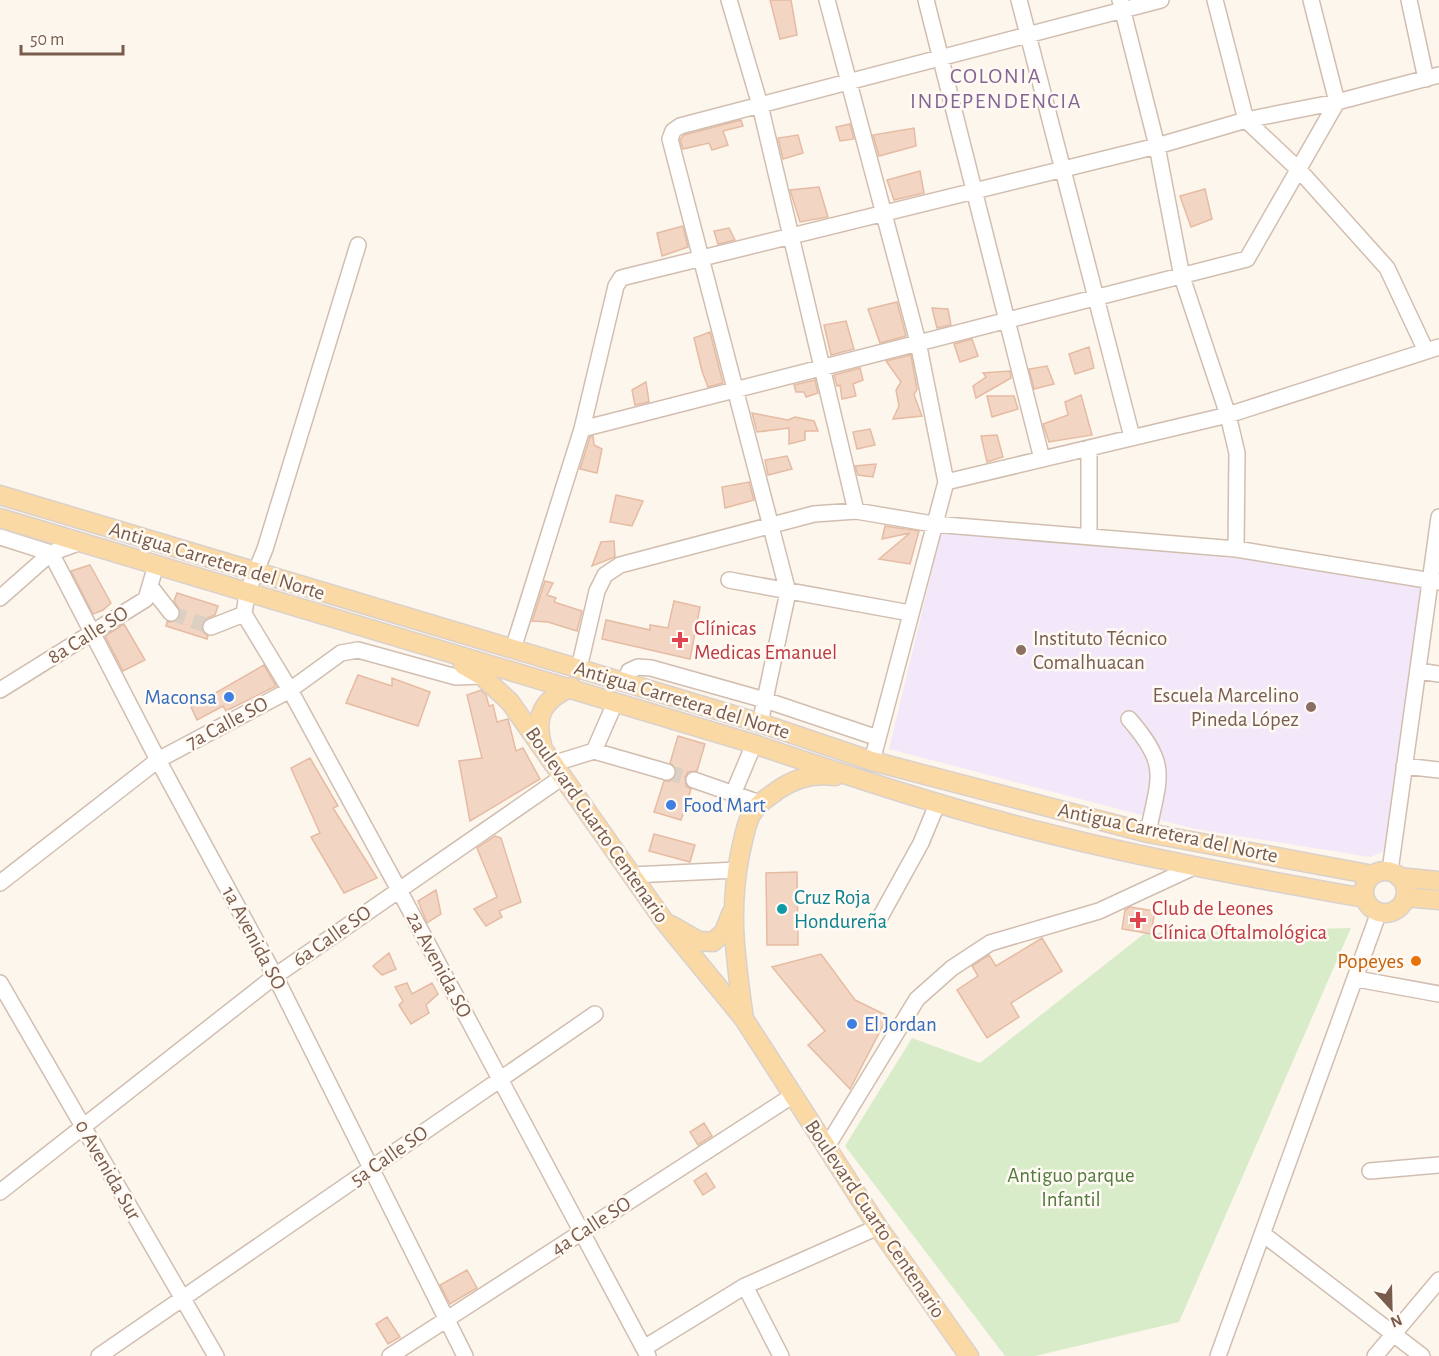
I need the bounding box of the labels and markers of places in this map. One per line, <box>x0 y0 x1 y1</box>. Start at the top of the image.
place label: Clínicas Medicas Emanuel <box>694 618 837 663</box>
place label: Instituto Técnico Comalhuacan <box>1033 628 1167 673</box>
marker: Clínicas Medicas Emanuel <box>671 631 689 649</box>
marker: Instituto Técnico Comalhuacan <box>1014 643 1028 657</box>
place label: Escuela Marcelino Pineda López <box>1153 685 1299 730</box>
place label: Maconsa <box>144 687 217 708</box>
marker: Maconsa <box>222 690 236 704</box>
marker: Escuela Marcelino Pineda López <box>1304 700 1318 714</box>
place label: Food Mart <box>683 795 766 816</box>
marker: Food Mart <box>664 798 678 812</box>
place label: Cruz Roja Hondureña <box>794 887 888 932</box>
place label: Club de Leones Clínica Oftalmológica <box>1152 898 1327 943</box>
marker: Cruz Roja Hondureña <box>775 902 789 916</box>
marker: Club de Leones Clínica Oftalmológica <box>1129 911 1147 929</box>
place label: Popeyes <box>1337 951 1404 972</box>
marker: Popeyes <box>1409 954 1423 968</box>
place label: El Jordan <box>864 1014 937 1035</box>
marker: El Jordan <box>845 1017 859 1031</box>

